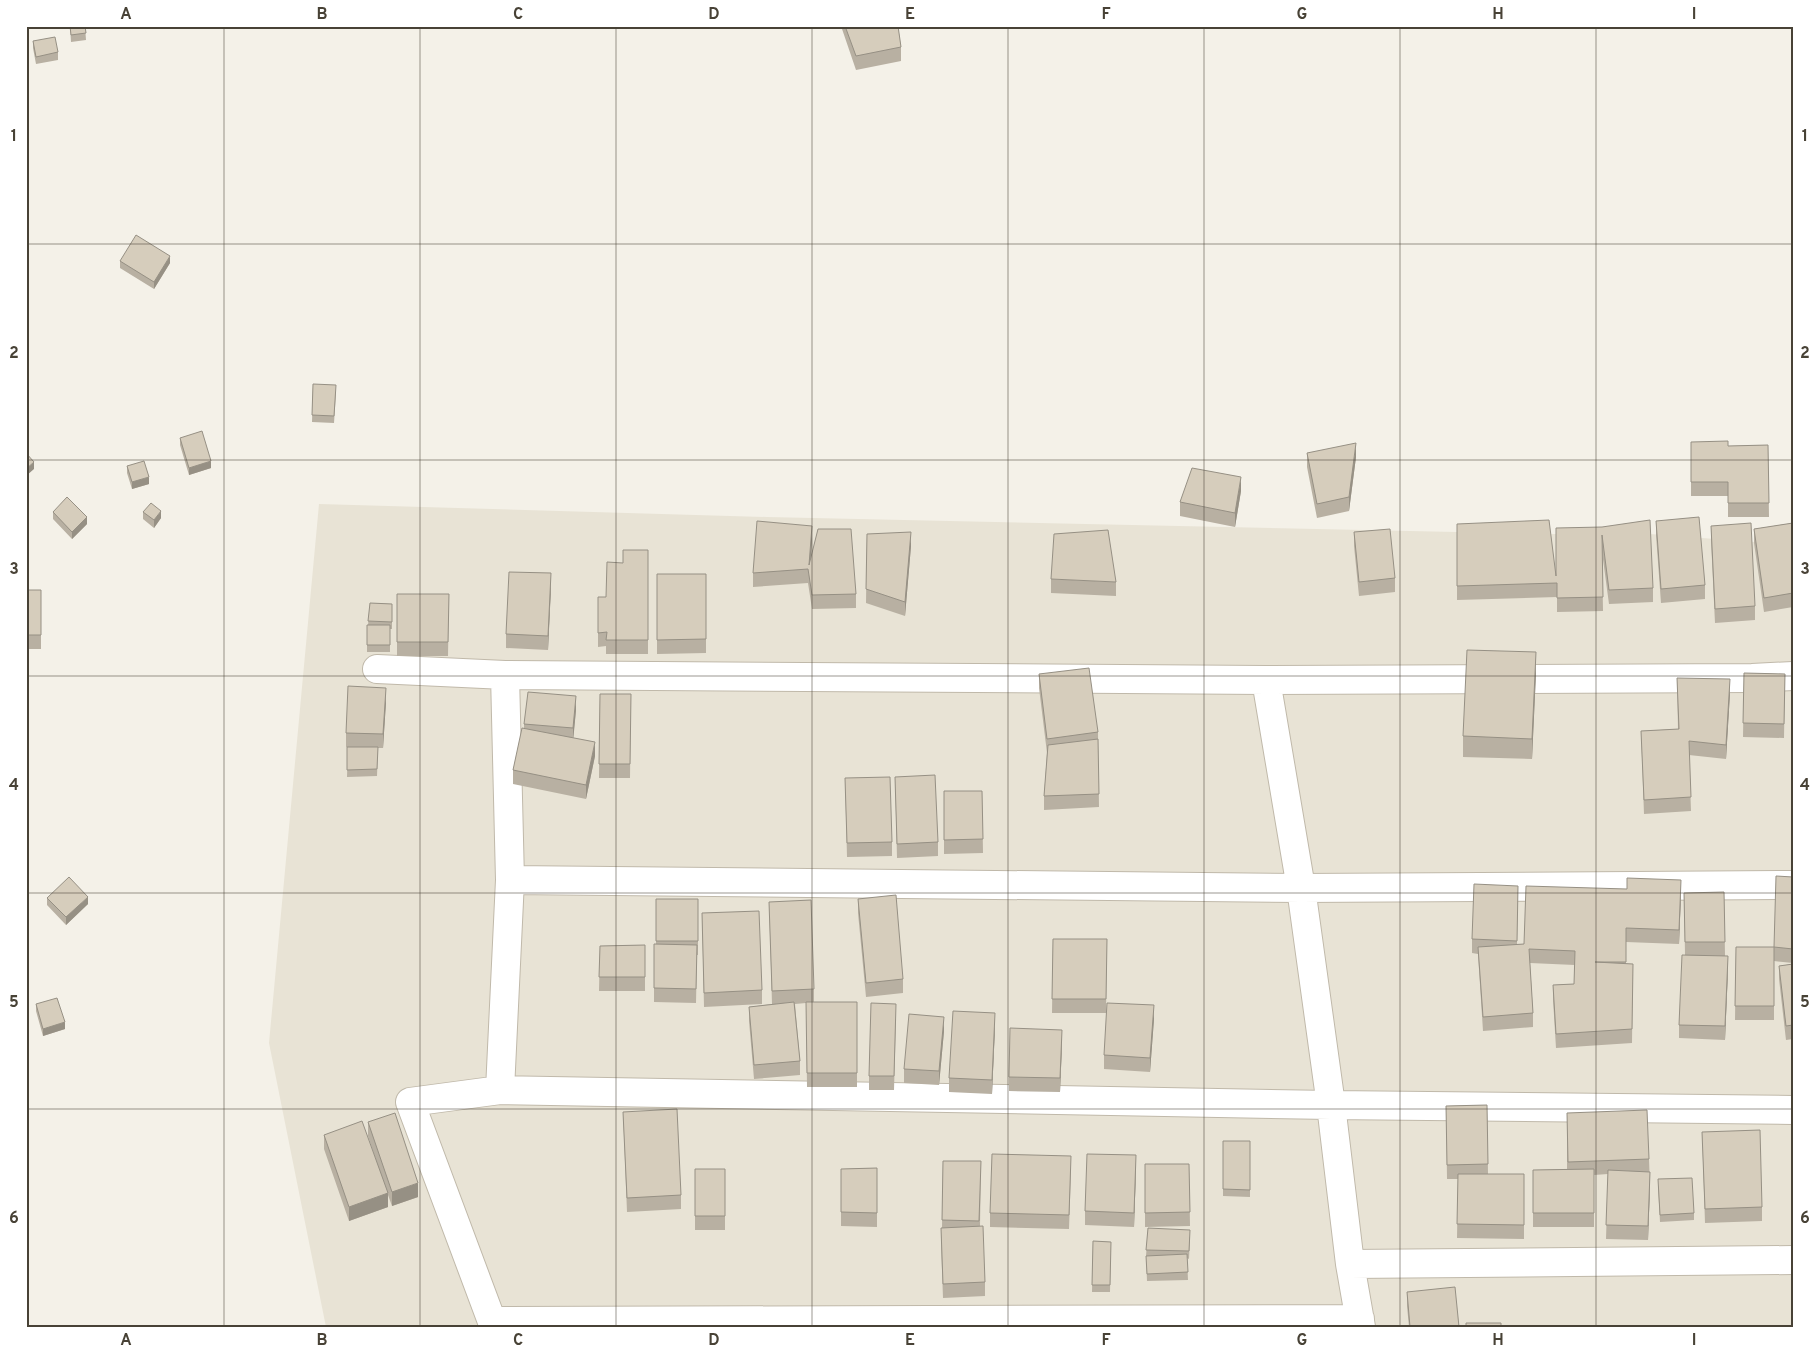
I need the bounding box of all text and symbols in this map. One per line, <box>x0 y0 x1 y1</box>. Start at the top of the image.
text: A <box>120 5 132 25</box>
text: B <box>316 5 328 25</box>
text: C <box>513 5 523 25</box>
text: D <box>708 5 720 25</box>
text: E <box>905 5 915 25</box>
text: F <box>1101 5 1111 25</box>
text: G <box>1297 5 1307 25</box>
text: H <box>1492 5 1504 25</box>
text: I <box>1692 5 1696 25</box>
text: 1 <box>11 127 17 147</box>
text: 1 <box>1802 127 1808 147</box>
text: 2 <box>9 344 19 364</box>
text: 2 <box>1800 344 1810 364</box>
text: 3 <box>9 560 19 580</box>
text: 3 <box>1800 560 1810 580</box>
text: 4 <box>9 776 19 796</box>
text: 4 <box>1800 776 1810 796</box>
text: 5 <box>9 993 19 1013</box>
text: 5 <box>1800 993 1810 1013</box>
text: 6 <box>9 1209 19 1229</box>
text: 6 <box>1800 1209 1810 1229</box>
text: A <box>120 1331 132 1351</box>
text: B <box>316 1331 328 1351</box>
text: C <box>513 1331 523 1351</box>
text: D <box>708 1331 720 1351</box>
text: E <box>905 1331 915 1351</box>
text: F <box>1101 1331 1111 1351</box>
text: G <box>1297 1331 1307 1351</box>
text: H <box>1492 1331 1504 1351</box>
text: I <box>1692 1331 1696 1351</box>

